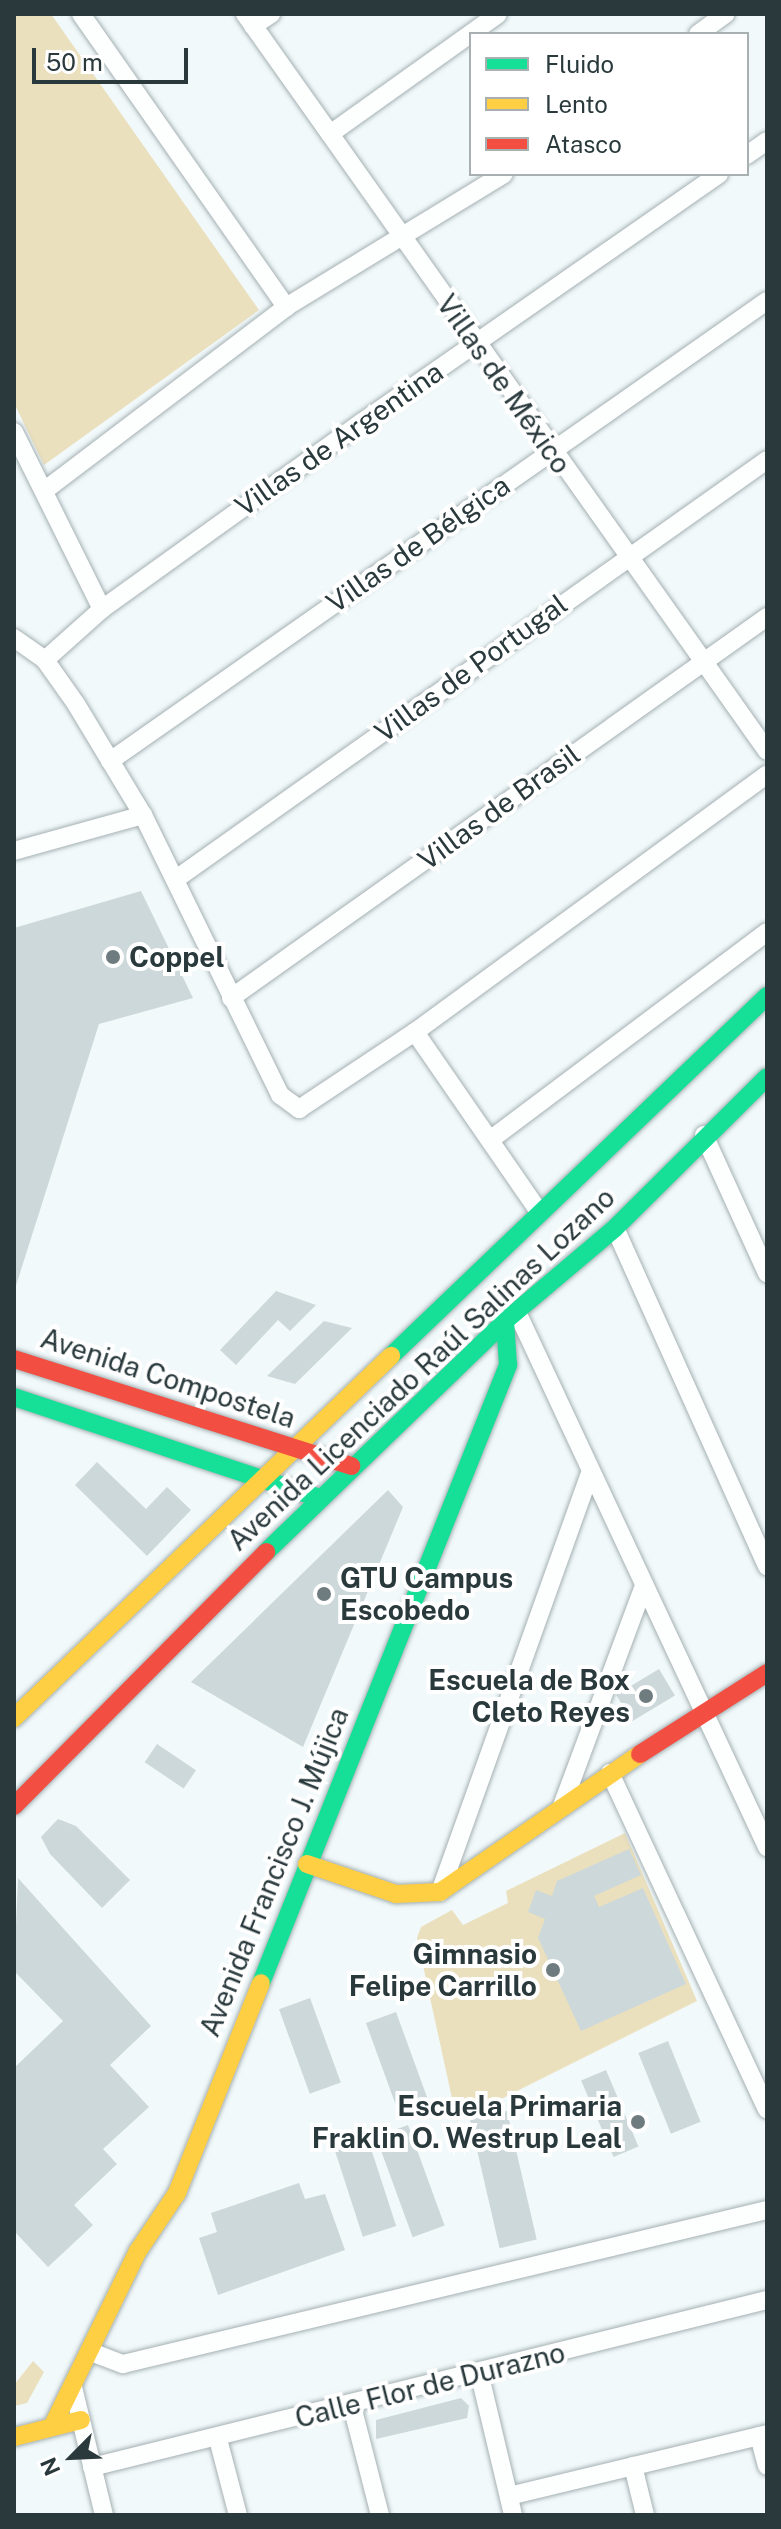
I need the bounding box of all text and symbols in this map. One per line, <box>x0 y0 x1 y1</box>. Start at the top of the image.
scale bar <box>36 32 192 82</box>
legend <box>469 32 749 176</box>
text: 50 m <box>46 48 103 76</box>
text: Fluido <box>545 50 614 78</box>
text: Lento <box>545 90 608 118</box>
text: Atasco <box>545 130 622 158</box>
street label: Villas de México <box>430 288 578 480</box>
street label: Villas de Argentina <box>228 355 450 523</box>
street label: Villas de Bélgica <box>320 468 516 620</box>
street label: Villas de Portugal <box>368 587 574 749</box>
street label: Villas de Brasil <box>411 737 587 877</box>
place label: Coppel <box>129 940 225 974</box>
marker: Coppel <box>104 948 122 966</box>
street label: Avenida Licenciado Raúl Salinas Lozano <box>220 1180 622 1558</box>
street label: Avenida Compostela <box>36 1321 300 1435</box>
place label: GTU Campus Escobedo <box>340 1561 513 1627</box>
marker: GTU Campus Escobedo <box>315 1585 333 1603</box>
place label: Escuela de Box Cleto Reyes <box>428 1663 630 1729</box>
marker: Escuela de Box Cleto Reyes <box>637 1687 655 1705</box>
street label: Avenida Francisco J. Mújica <box>192 1702 356 2042</box>
place label: Gimnasio Felipe Carrillo <box>349 1937 537 2003</box>
marker: Gimnasio Felipe Carrillo <box>544 1961 562 1979</box>
place label: Escuela Primaria Fraklin O. Westrup Leal <box>311 2089 622 2155</box>
marker: Escuela Primaria Fraklin O. Westrup Leal <box>629 2113 647 2131</box>
street label: Calle Flor de Durazno <box>291 2335 569 2435</box>
north arrow <box>32 2417 112 2497</box>
text: N <box>35 2454 65 2480</box>

